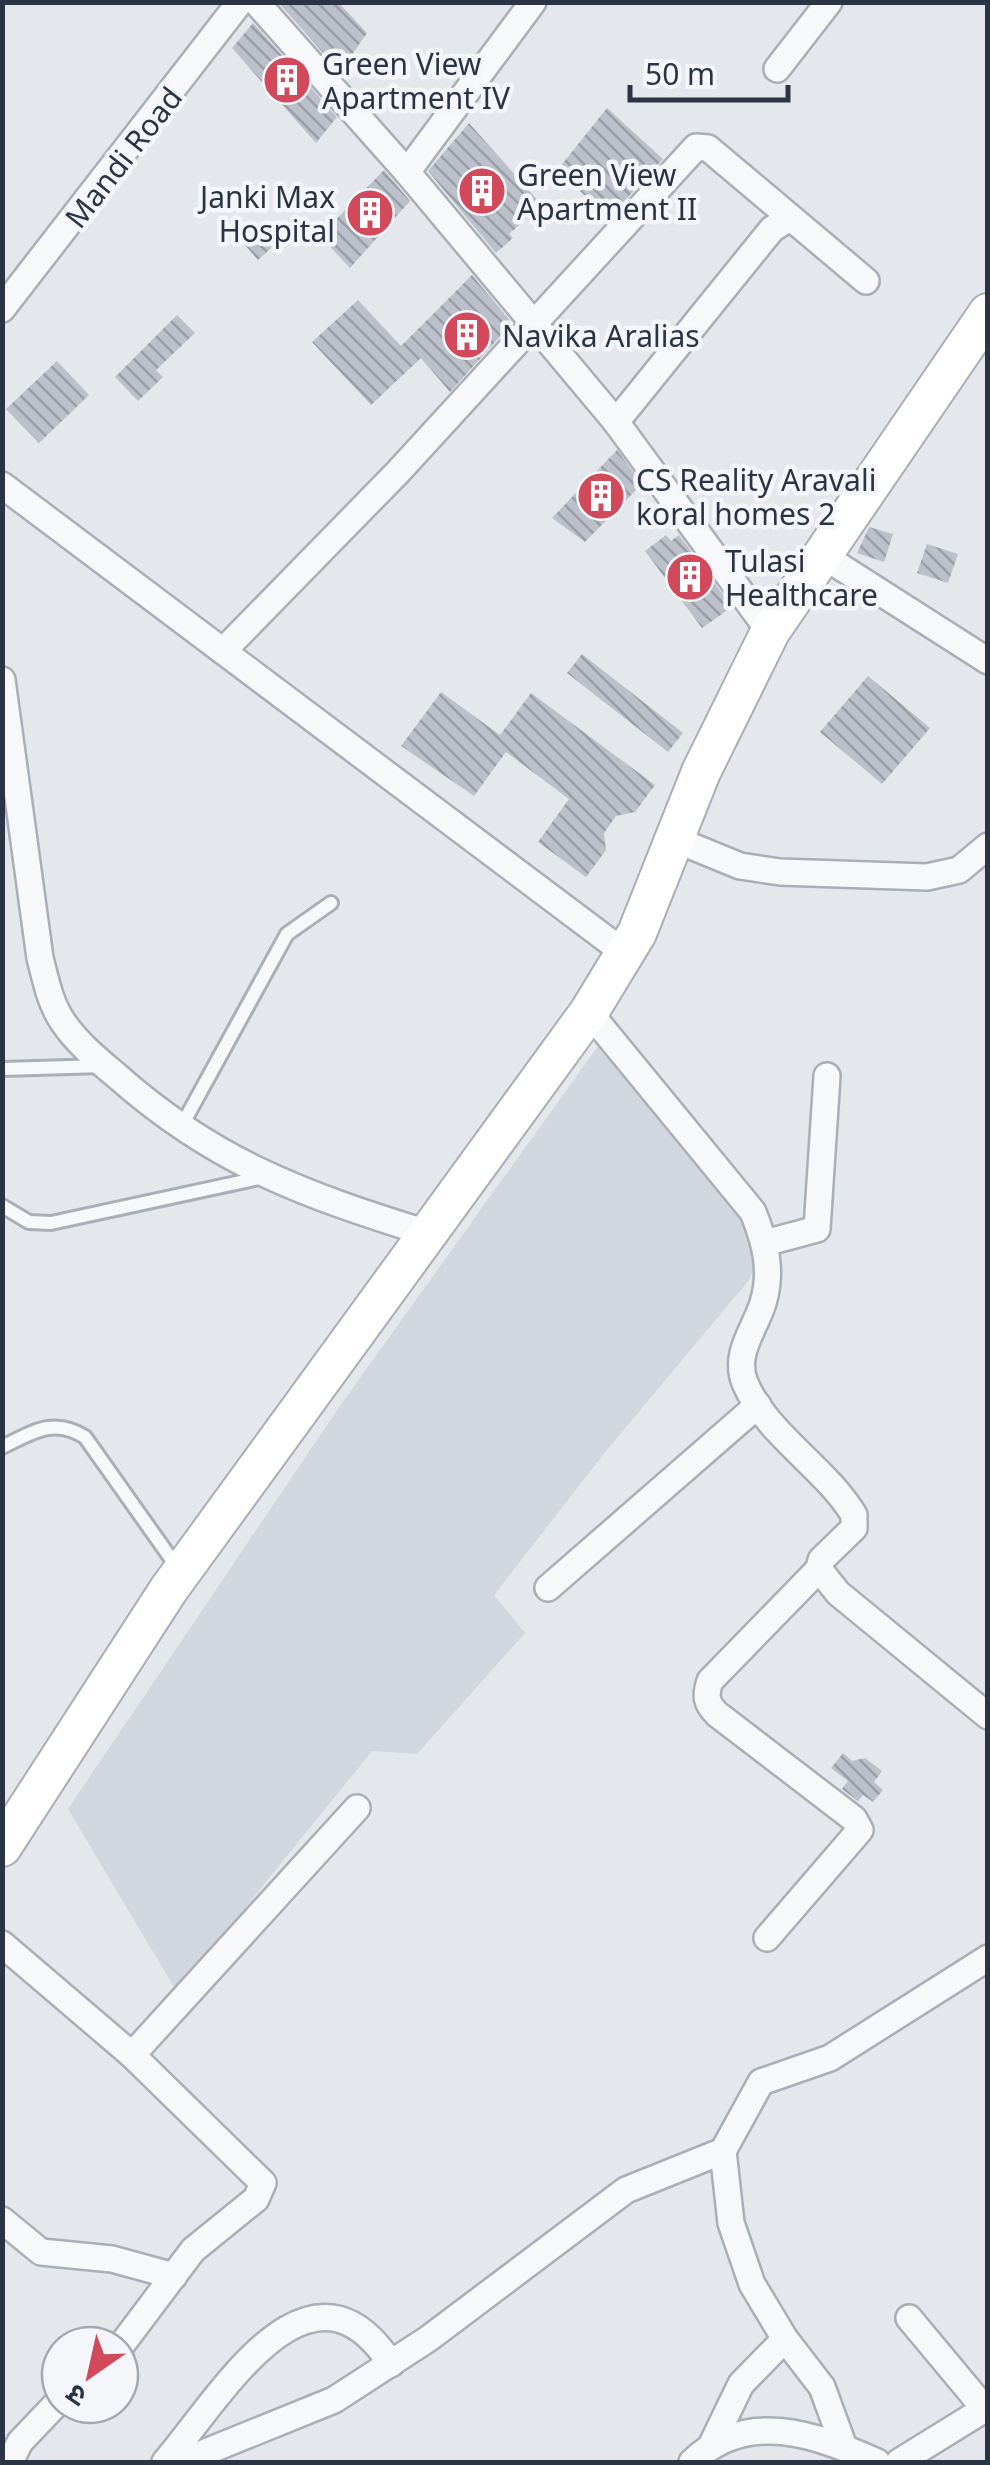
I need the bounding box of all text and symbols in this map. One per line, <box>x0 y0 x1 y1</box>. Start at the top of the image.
scale bar <box>630 40 788 102</box>
place label: Green View Apartment IV <box>322 43 510 118</box>
text: 50 m <box>645 53 715 94</box>
building icon: Green View Apartment IV <box>261 54 313 106</box>
street label: Mandi Road <box>55 78 191 236</box>
place label: Green View Apartment II <box>517 154 697 229</box>
building icon: Green View Apartment II <box>456 165 508 217</box>
place label: Janki Max Hospital <box>197 176 335 251</box>
building icon: Janki Max Hospital <box>344 187 396 239</box>
building icon: Navika Aralias <box>441 309 493 361</box>
place label: Navika Aralias <box>502 315 700 356</box>
place label: CS Reality Aravali koral homes 2 <box>636 459 876 534</box>
building icon: CS Reality Aravali koral homes 2 <box>575 470 627 522</box>
place label: Tulasi Healthcare <box>725 540 878 615</box>
building icon: Tulasi Healthcare <box>664 551 716 603</box>
north arrow <box>40 2325 140 2425</box>
text: उ <box>58 2376 93 2417</box>

